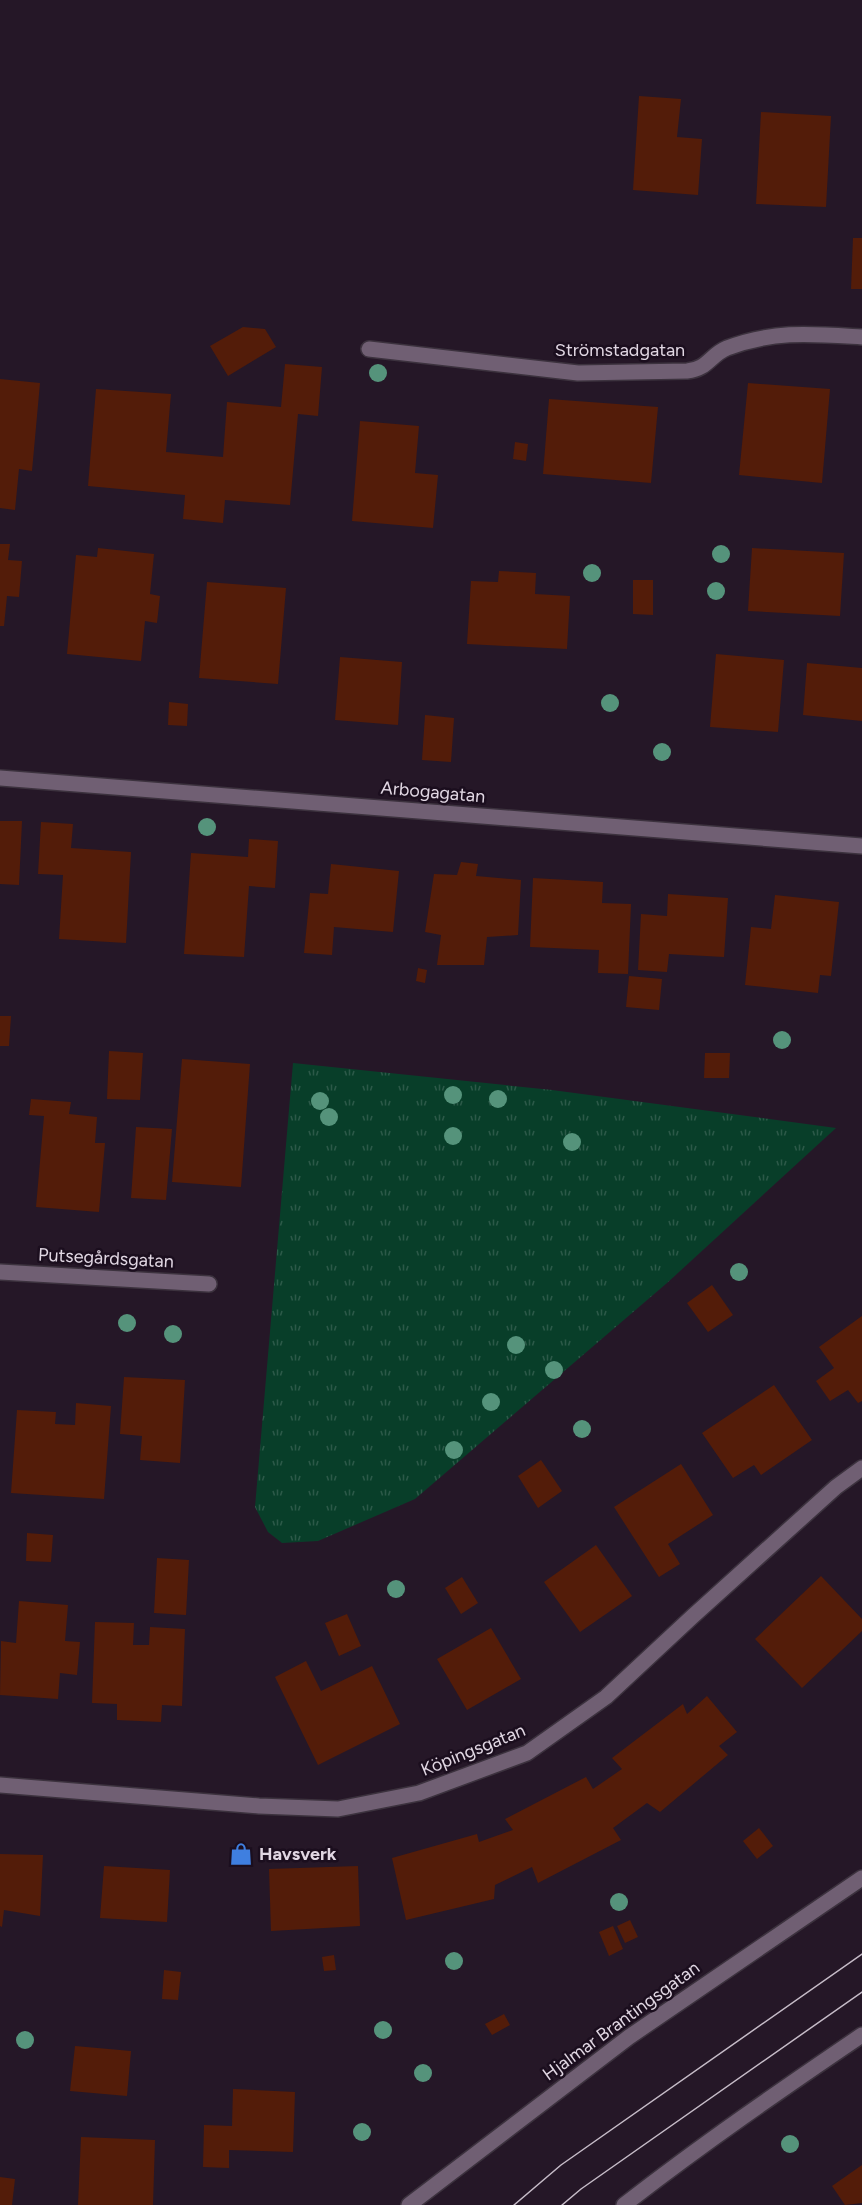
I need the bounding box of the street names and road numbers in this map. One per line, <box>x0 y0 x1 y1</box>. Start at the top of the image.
street label: Strömstadgatan <box>555 339 685 361</box>
street label: Arbogagatan <box>380 776 486 808</box>
street label: Putsegårdsgatan <box>38 1243 174 1273</box>
street label: Köpingsgatan <box>418 1719 528 1781</box>
street label: Hjalmar Brantingsgatan <box>538 1957 704 2085</box>

